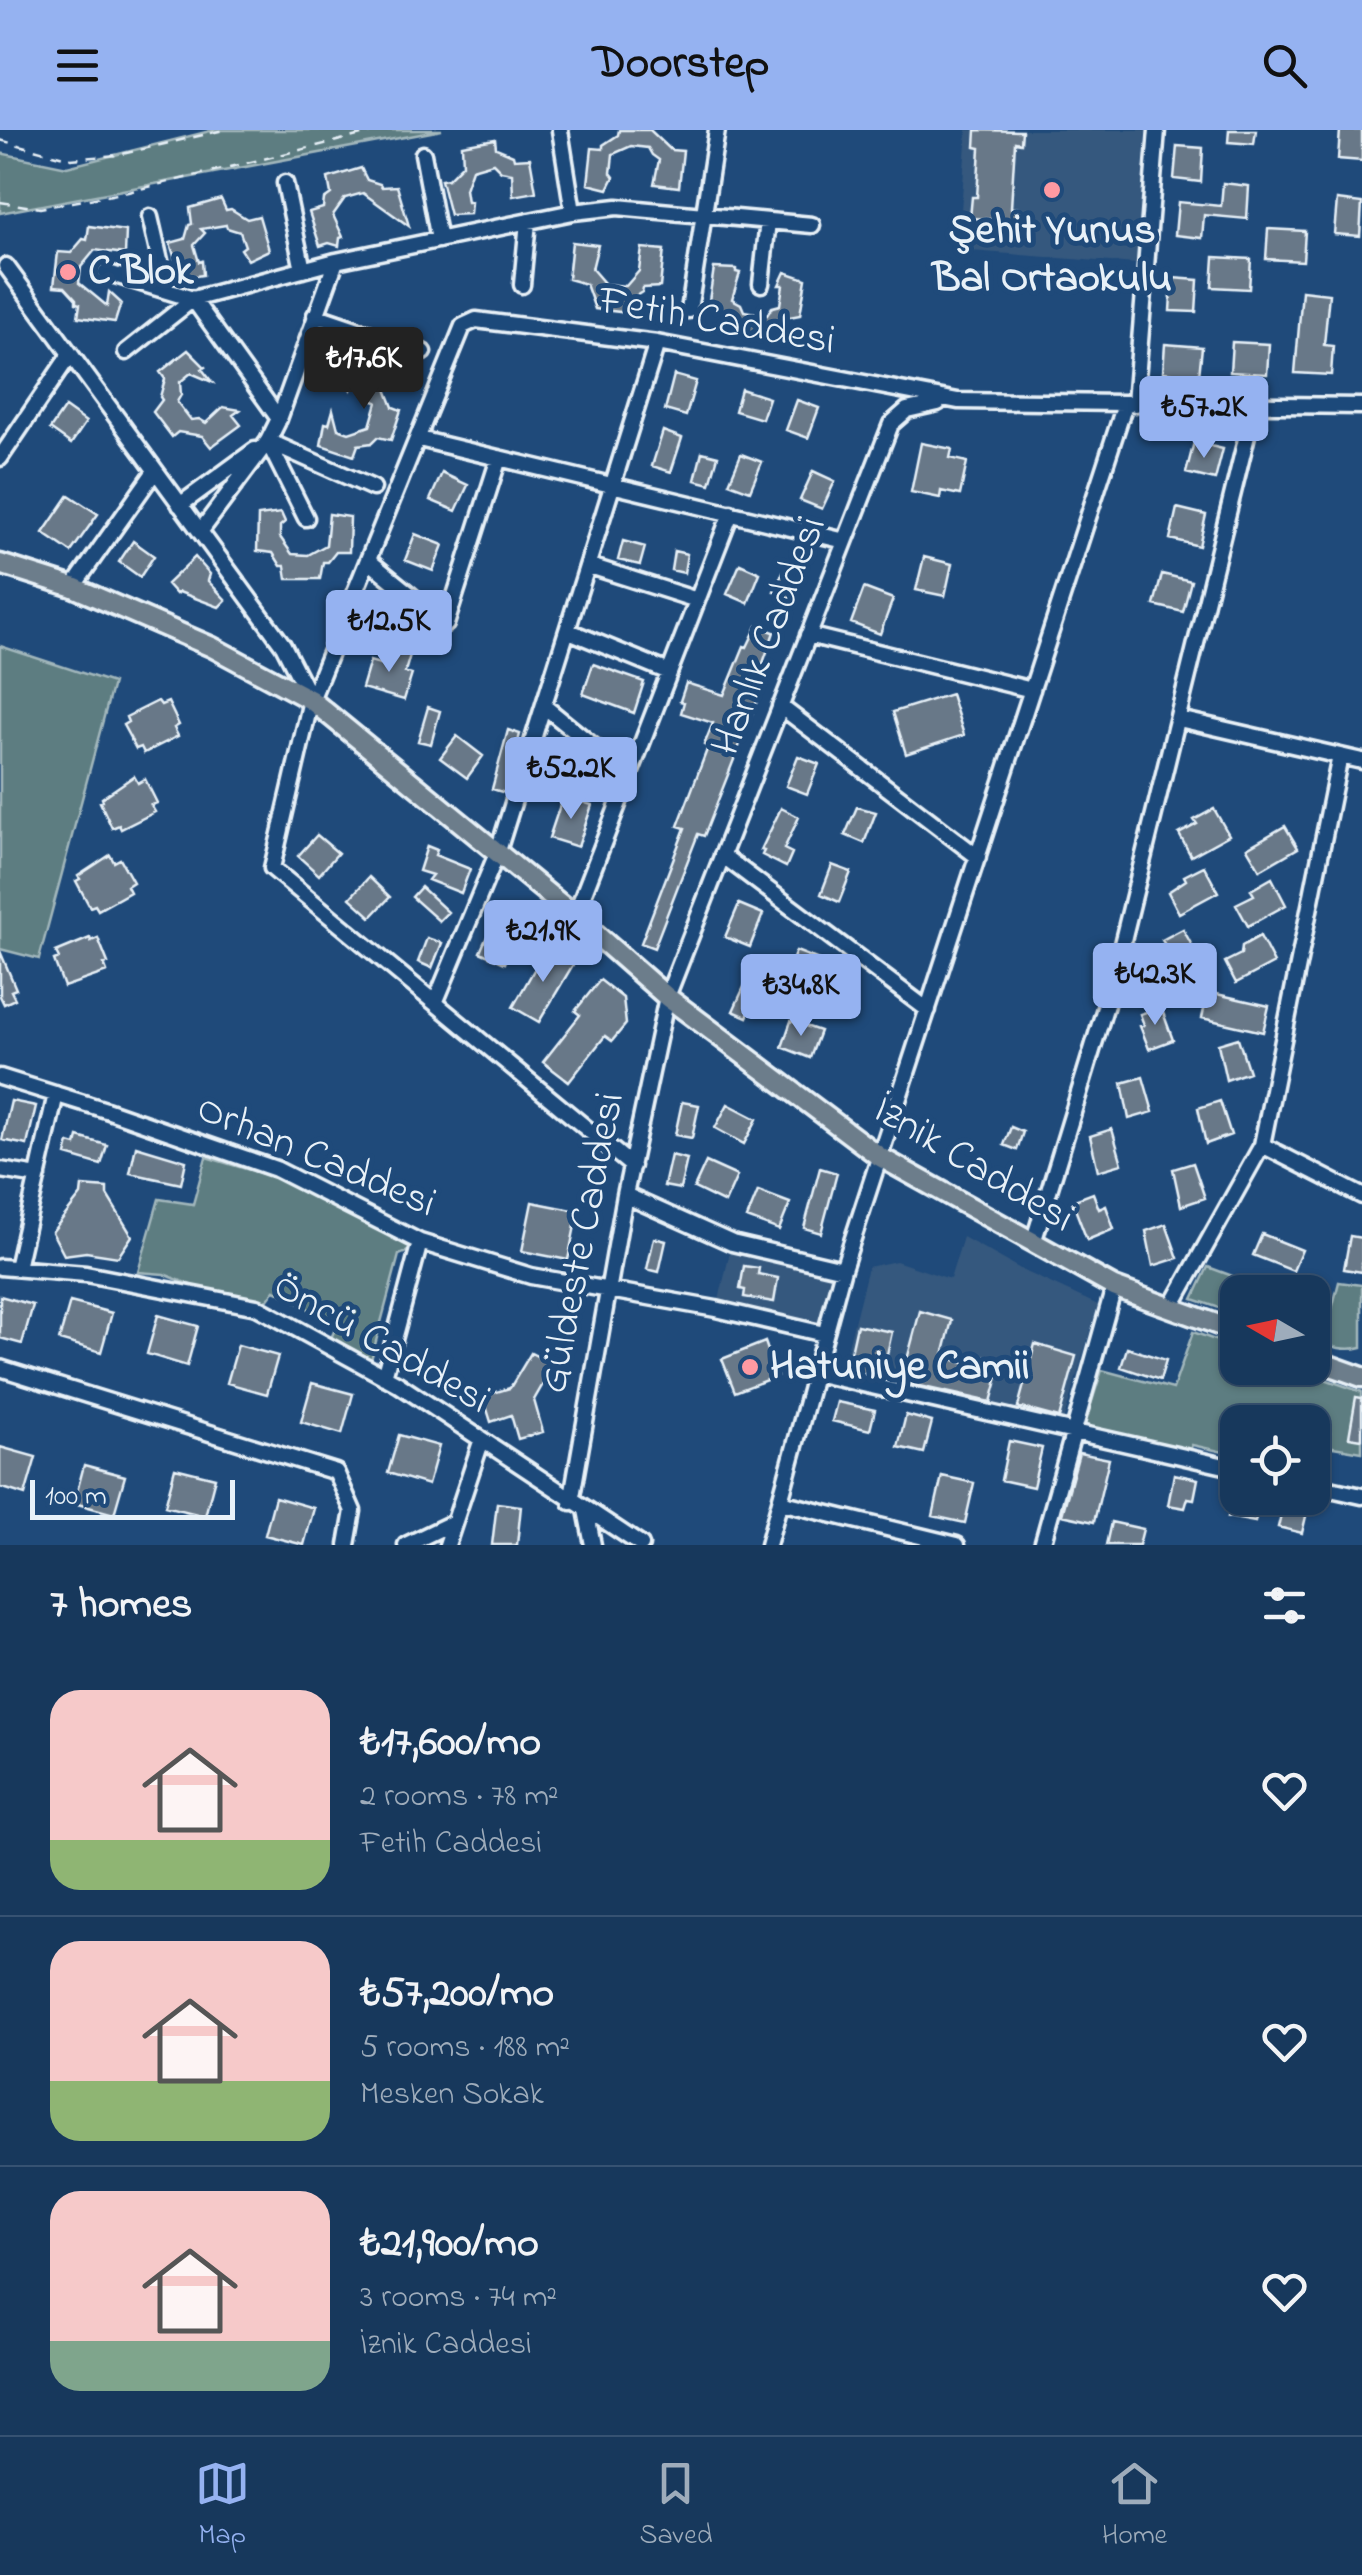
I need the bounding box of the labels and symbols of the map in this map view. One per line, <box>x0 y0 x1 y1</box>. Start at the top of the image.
marker: Şehit Yunus Bal Ortaokulu <box>1041 179 1063 201</box>
place label: Şehit Yunus Bal Ortaokulu <box>930 201 1172 310</box>
place label: C Blok <box>88 242 195 303</box>
marker: C Blok <box>57 261 79 283</box>
street label: Fetih Caddesi <box>593 271 840 373</box>
pin: ₺17.6K <box>283 327 445 412</box>
pin: ₺57.2K <box>1123 376 1285 461</box>
street label: Hanlık Caddesi <box>696 507 844 765</box>
pin: ₺12.5K <box>308 590 470 675</box>
pin: ₺52.2K <box>490 737 652 822</box>
pin: ₺21.9K <box>462 900 624 985</box>
pin: ₺42.3K <box>1074 943 1236 1028</box>
pin: ₺34.8K <box>720 954 882 1039</box>
street label: Orhan Caddesi <box>187 1079 445 1235</box>
street label: İznik Caddesi <box>861 1081 1085 1249</box>
street label: Güldeste Caddesi <box>524 1087 642 1399</box>
street label: Öncü Caddesi <box>261 1257 501 1431</box>
north arrow <box>1220 1275 1330 1385</box>
place label: Hatuniye Camii <box>770 1337 1029 1398</box>
marker: Hatuniye Camii <box>739 1356 761 1378</box>
scale bar <box>30 1475 235 1520</box>

